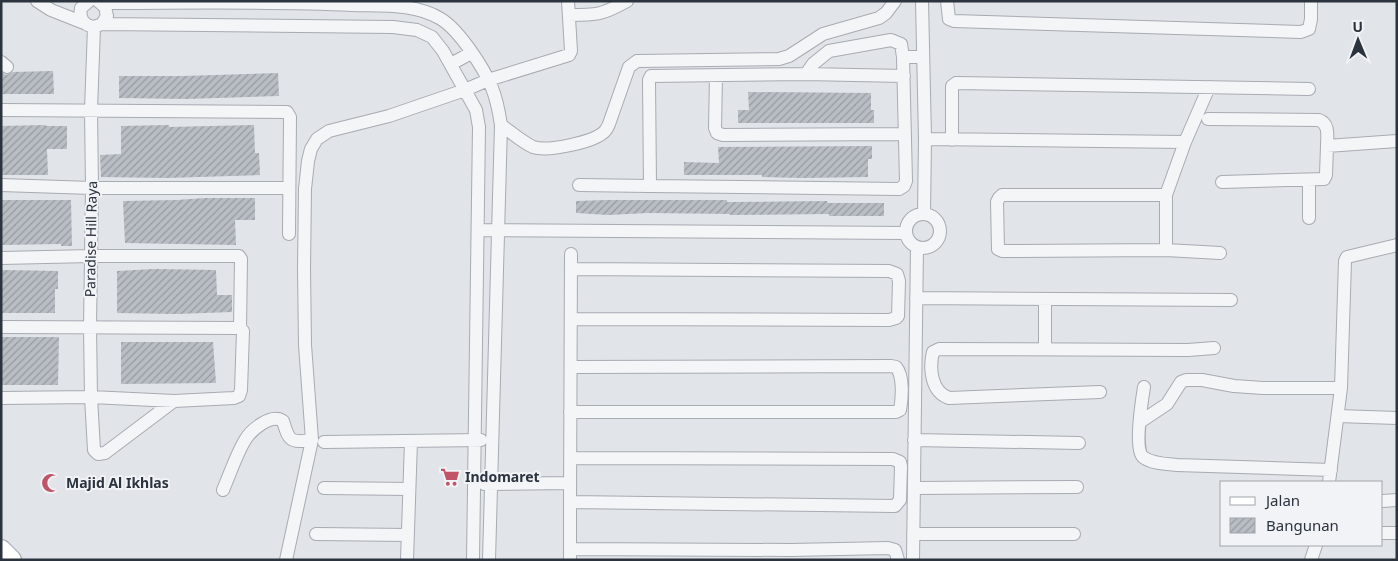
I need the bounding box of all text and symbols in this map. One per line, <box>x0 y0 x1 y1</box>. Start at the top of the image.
north arrow <box>1333 15 1383 65</box>
text: U <box>1352 17 1363 36</box>
street label: Paradise Hill Raya <box>80 181 101 297</box>
supermarket icon: Indomaret <box>439 466 461 488</box>
place label: Indomaret <box>465 467 540 486</box>
mosque icon: Majid Al Ikhlas <box>40 472 62 494</box>
place label: Majid Al Ikhlas <box>66 473 169 492</box>
legend <box>1220 481 1383 546</box>
text: Jalan <box>1264 490 1300 510</box>
text: Bangunan <box>1266 515 1339 535</box>

